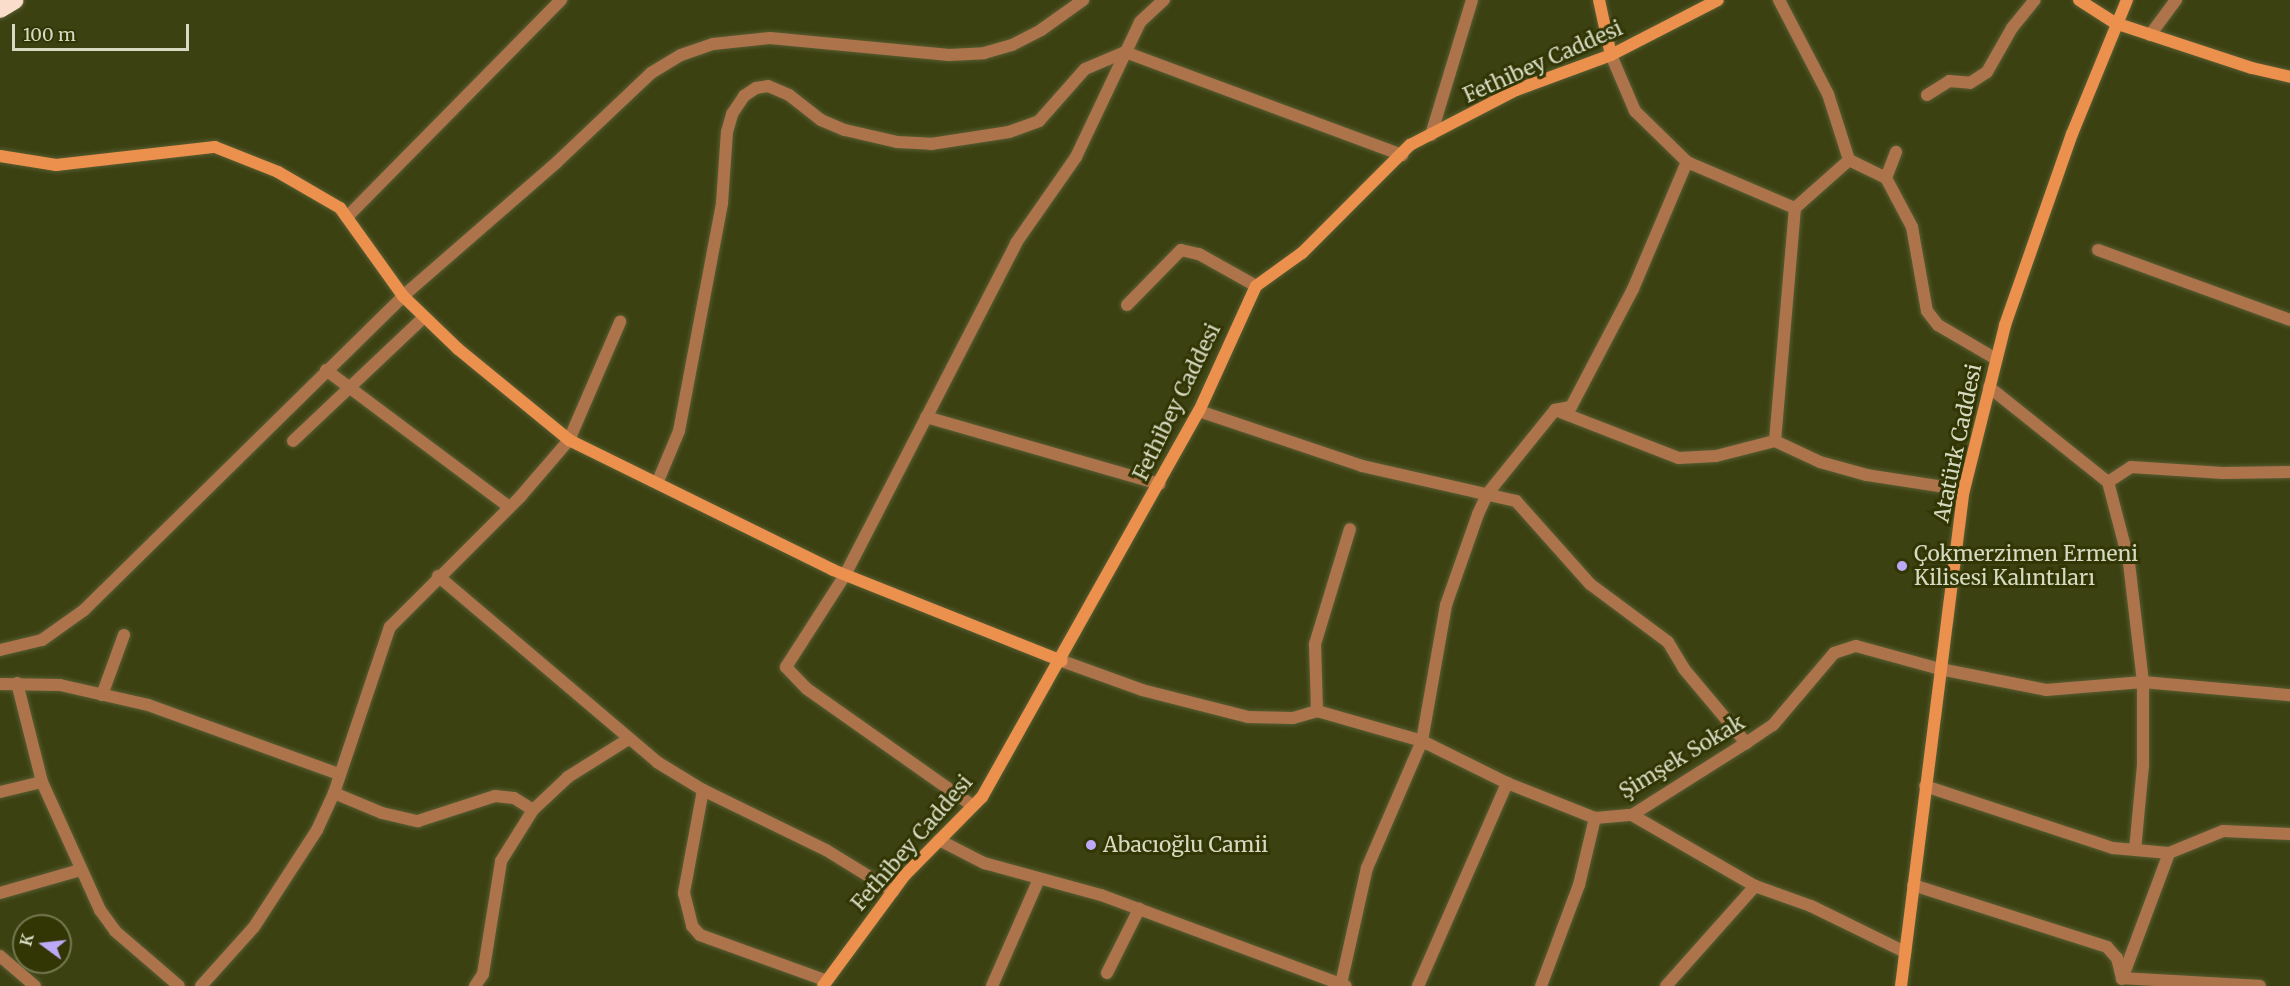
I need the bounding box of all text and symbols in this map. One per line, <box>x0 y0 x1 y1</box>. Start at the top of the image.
scale bar <box>15 12 192 50</box>
street label: Fethibey Caddesi <box>1459 16 1627 108</box>
text: 100 m <box>23 23 76 46</box>
street label: Fethibey Caddesi <box>1128 319 1226 485</box>
street label: Atatürk Caddesi <box>1929 362 1987 524</box>
place label: Çokmerzimen Ermeni Kilisesi Kalıntıları <box>1914 541 2138 591</box>
marker: Çokmerzimen Ermeni Kilisesi Kalıntıları <box>1895 559 1909 573</box>
street label: Şimşek Sokak <box>1615 710 1749 804</box>
street label: Fethibey Caddesi <box>846 770 978 916</box>
place label: Abacıoğlu Camii <box>1103 832 1268 858</box>
marker: Abacıoğlu Camii <box>1084 838 1098 852</box>
north arrow <box>12 914 72 974</box>
text: K <box>15 932 38 948</box>

